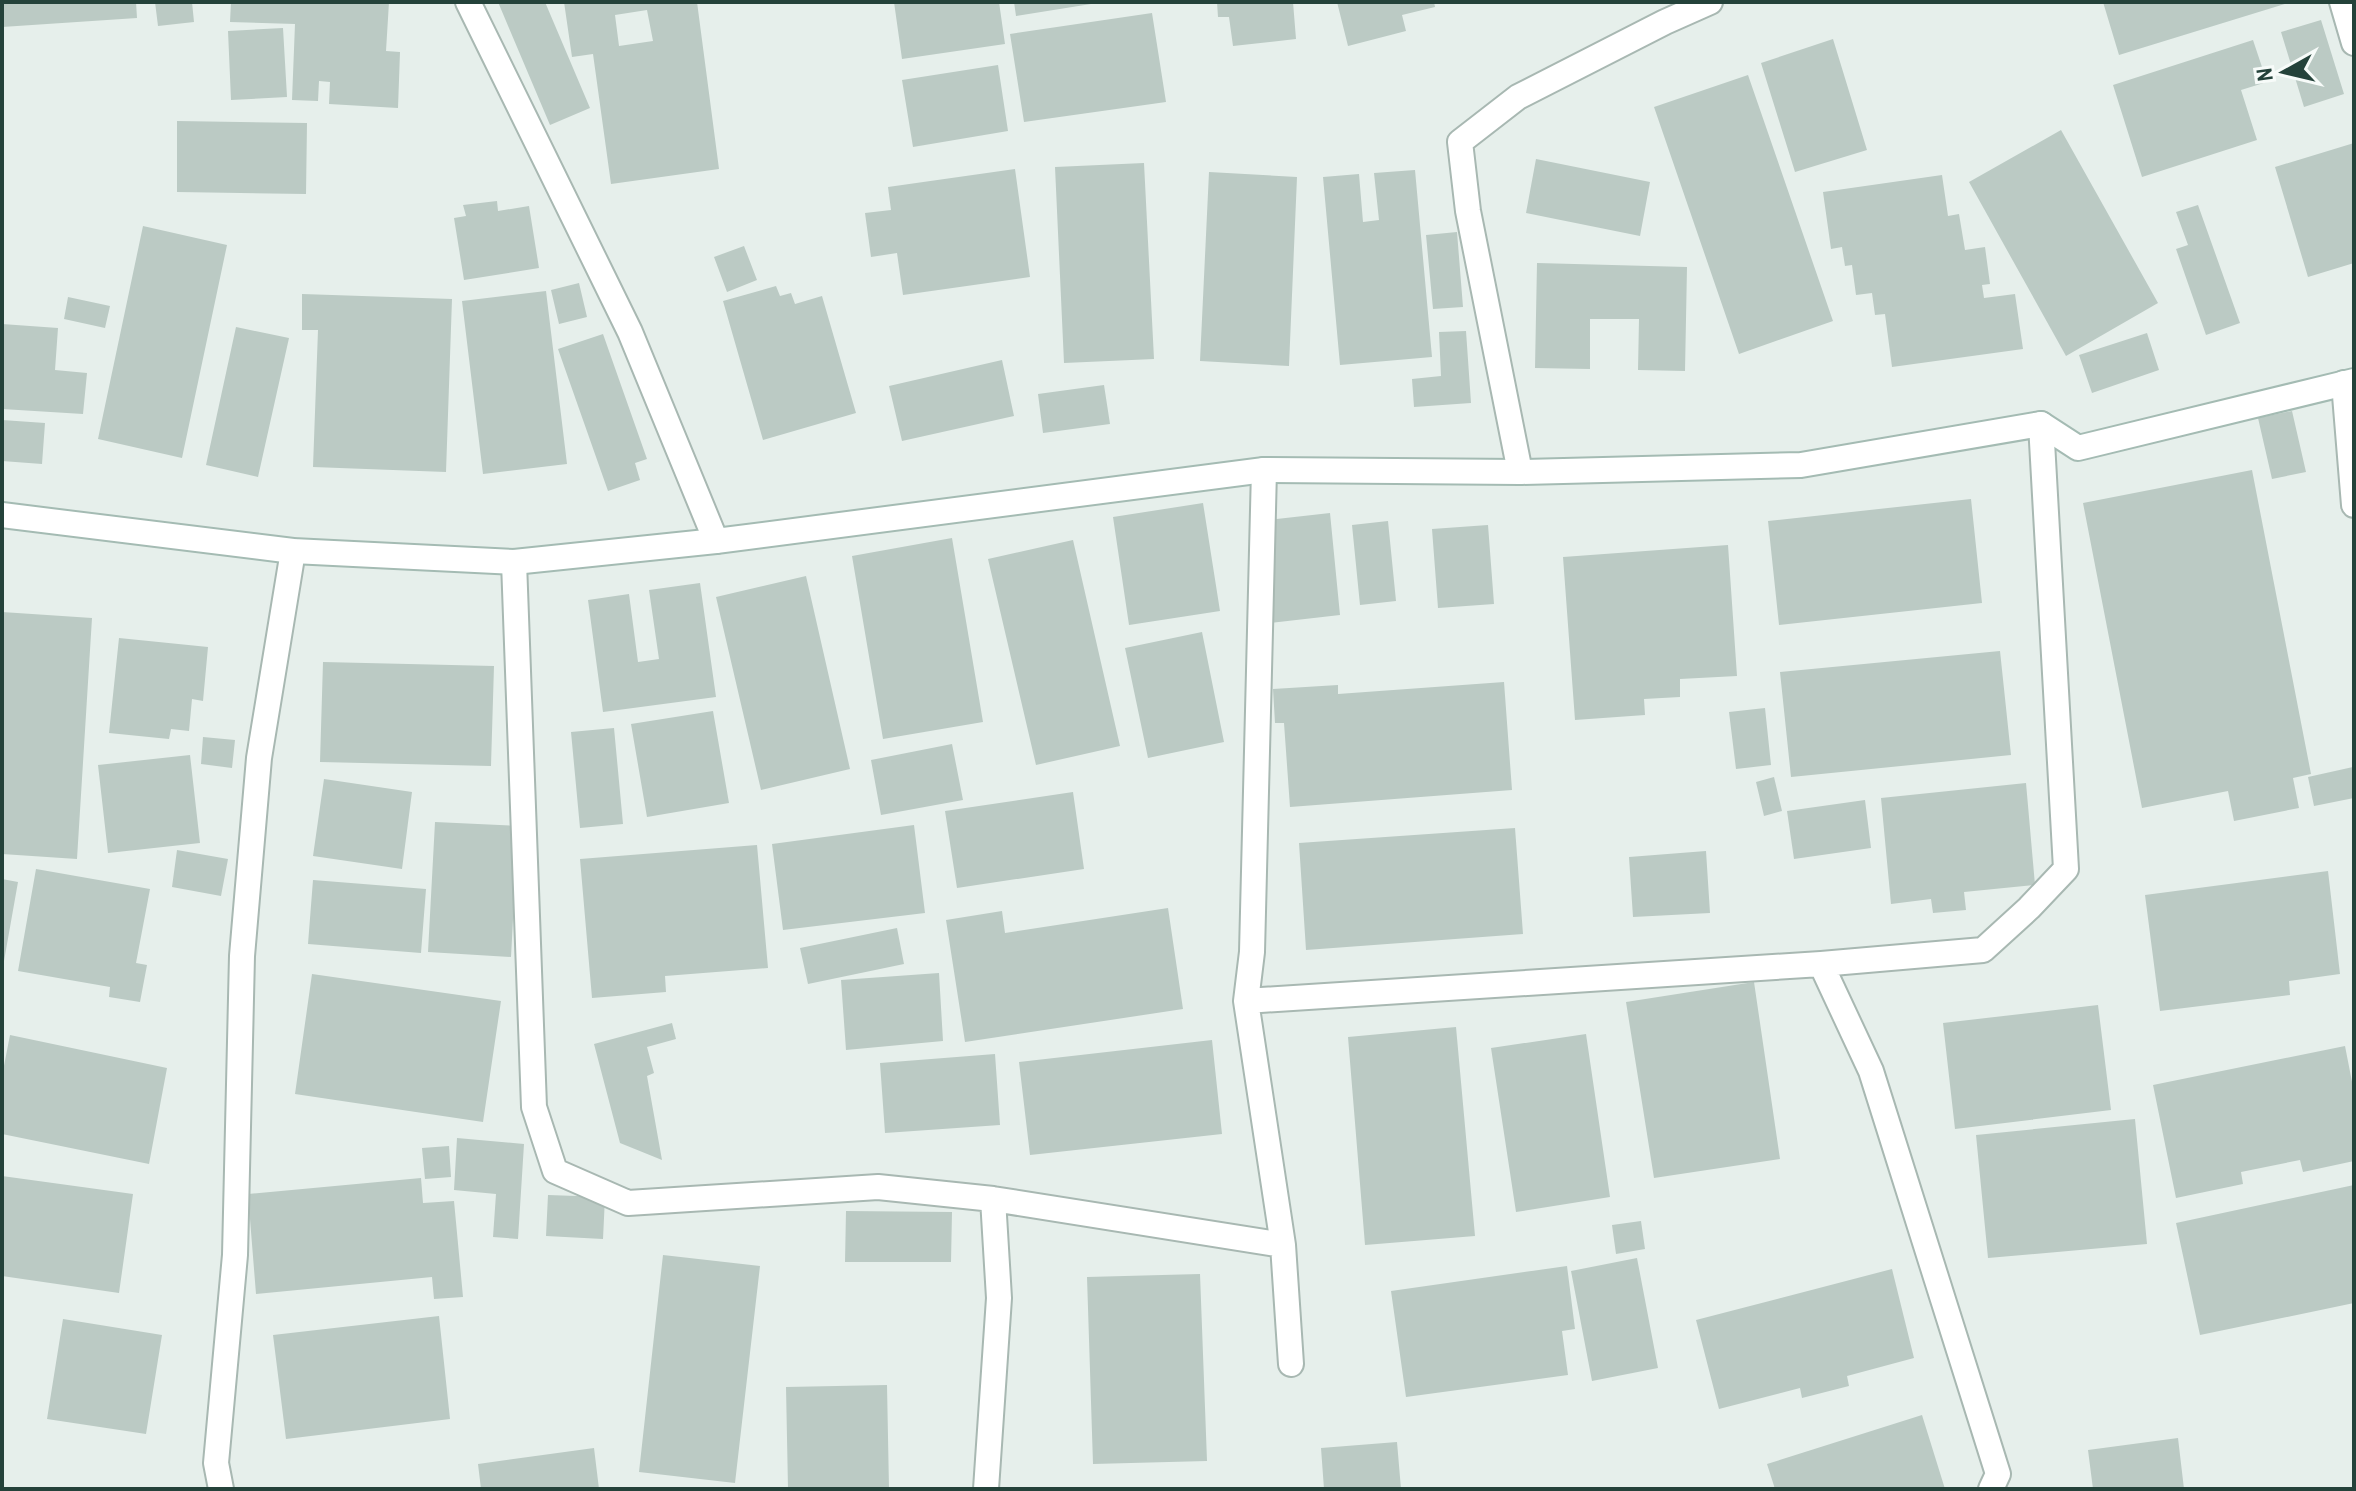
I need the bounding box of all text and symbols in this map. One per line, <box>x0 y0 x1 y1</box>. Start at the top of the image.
north arrow <box>2244 32 2324 112</box>
text: N <box>2248 66 2280 83</box>

